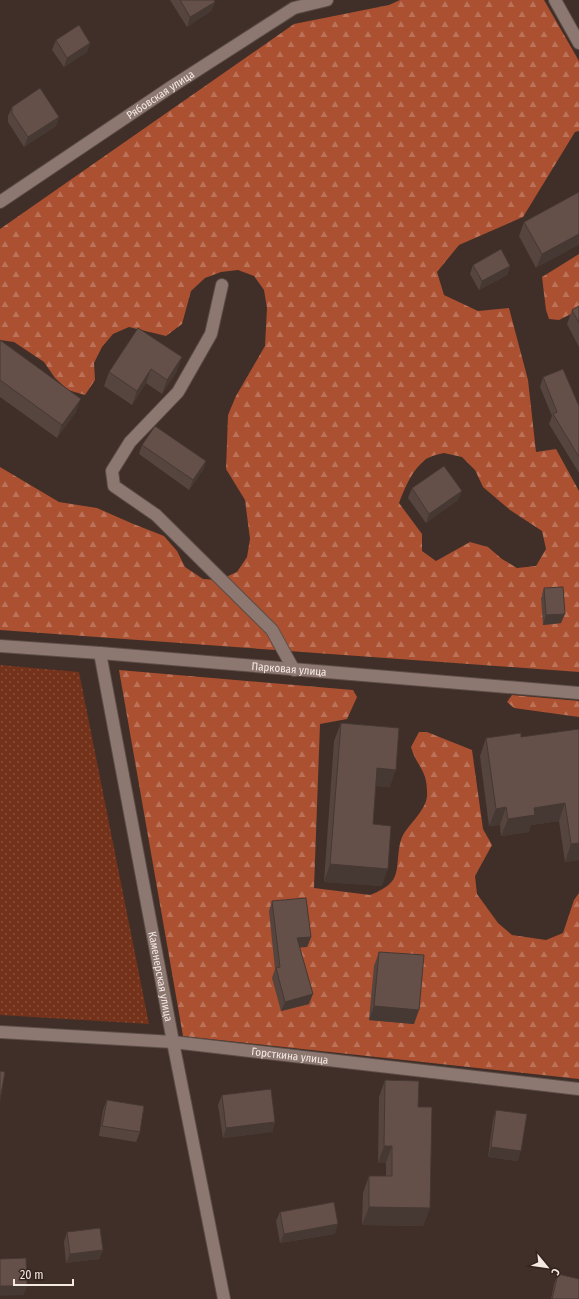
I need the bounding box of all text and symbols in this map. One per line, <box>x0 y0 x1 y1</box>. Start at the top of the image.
street label: Рябовская улица <box>124 67 197 122</box>
street label: Парковая улица <box>251 659 327 678</box>
street label: Каменерская улица <box>146 930 175 1022</box>
street label: Горсткина улица <box>251 1045 329 1066</box>
north arrow <box>527 1247 567 1287</box>
scale bar <box>14 1261 73 1287</box>
text: С <box>548 1266 562 1277</box>
text: 20 m <box>20 1268 44 1282</box>

